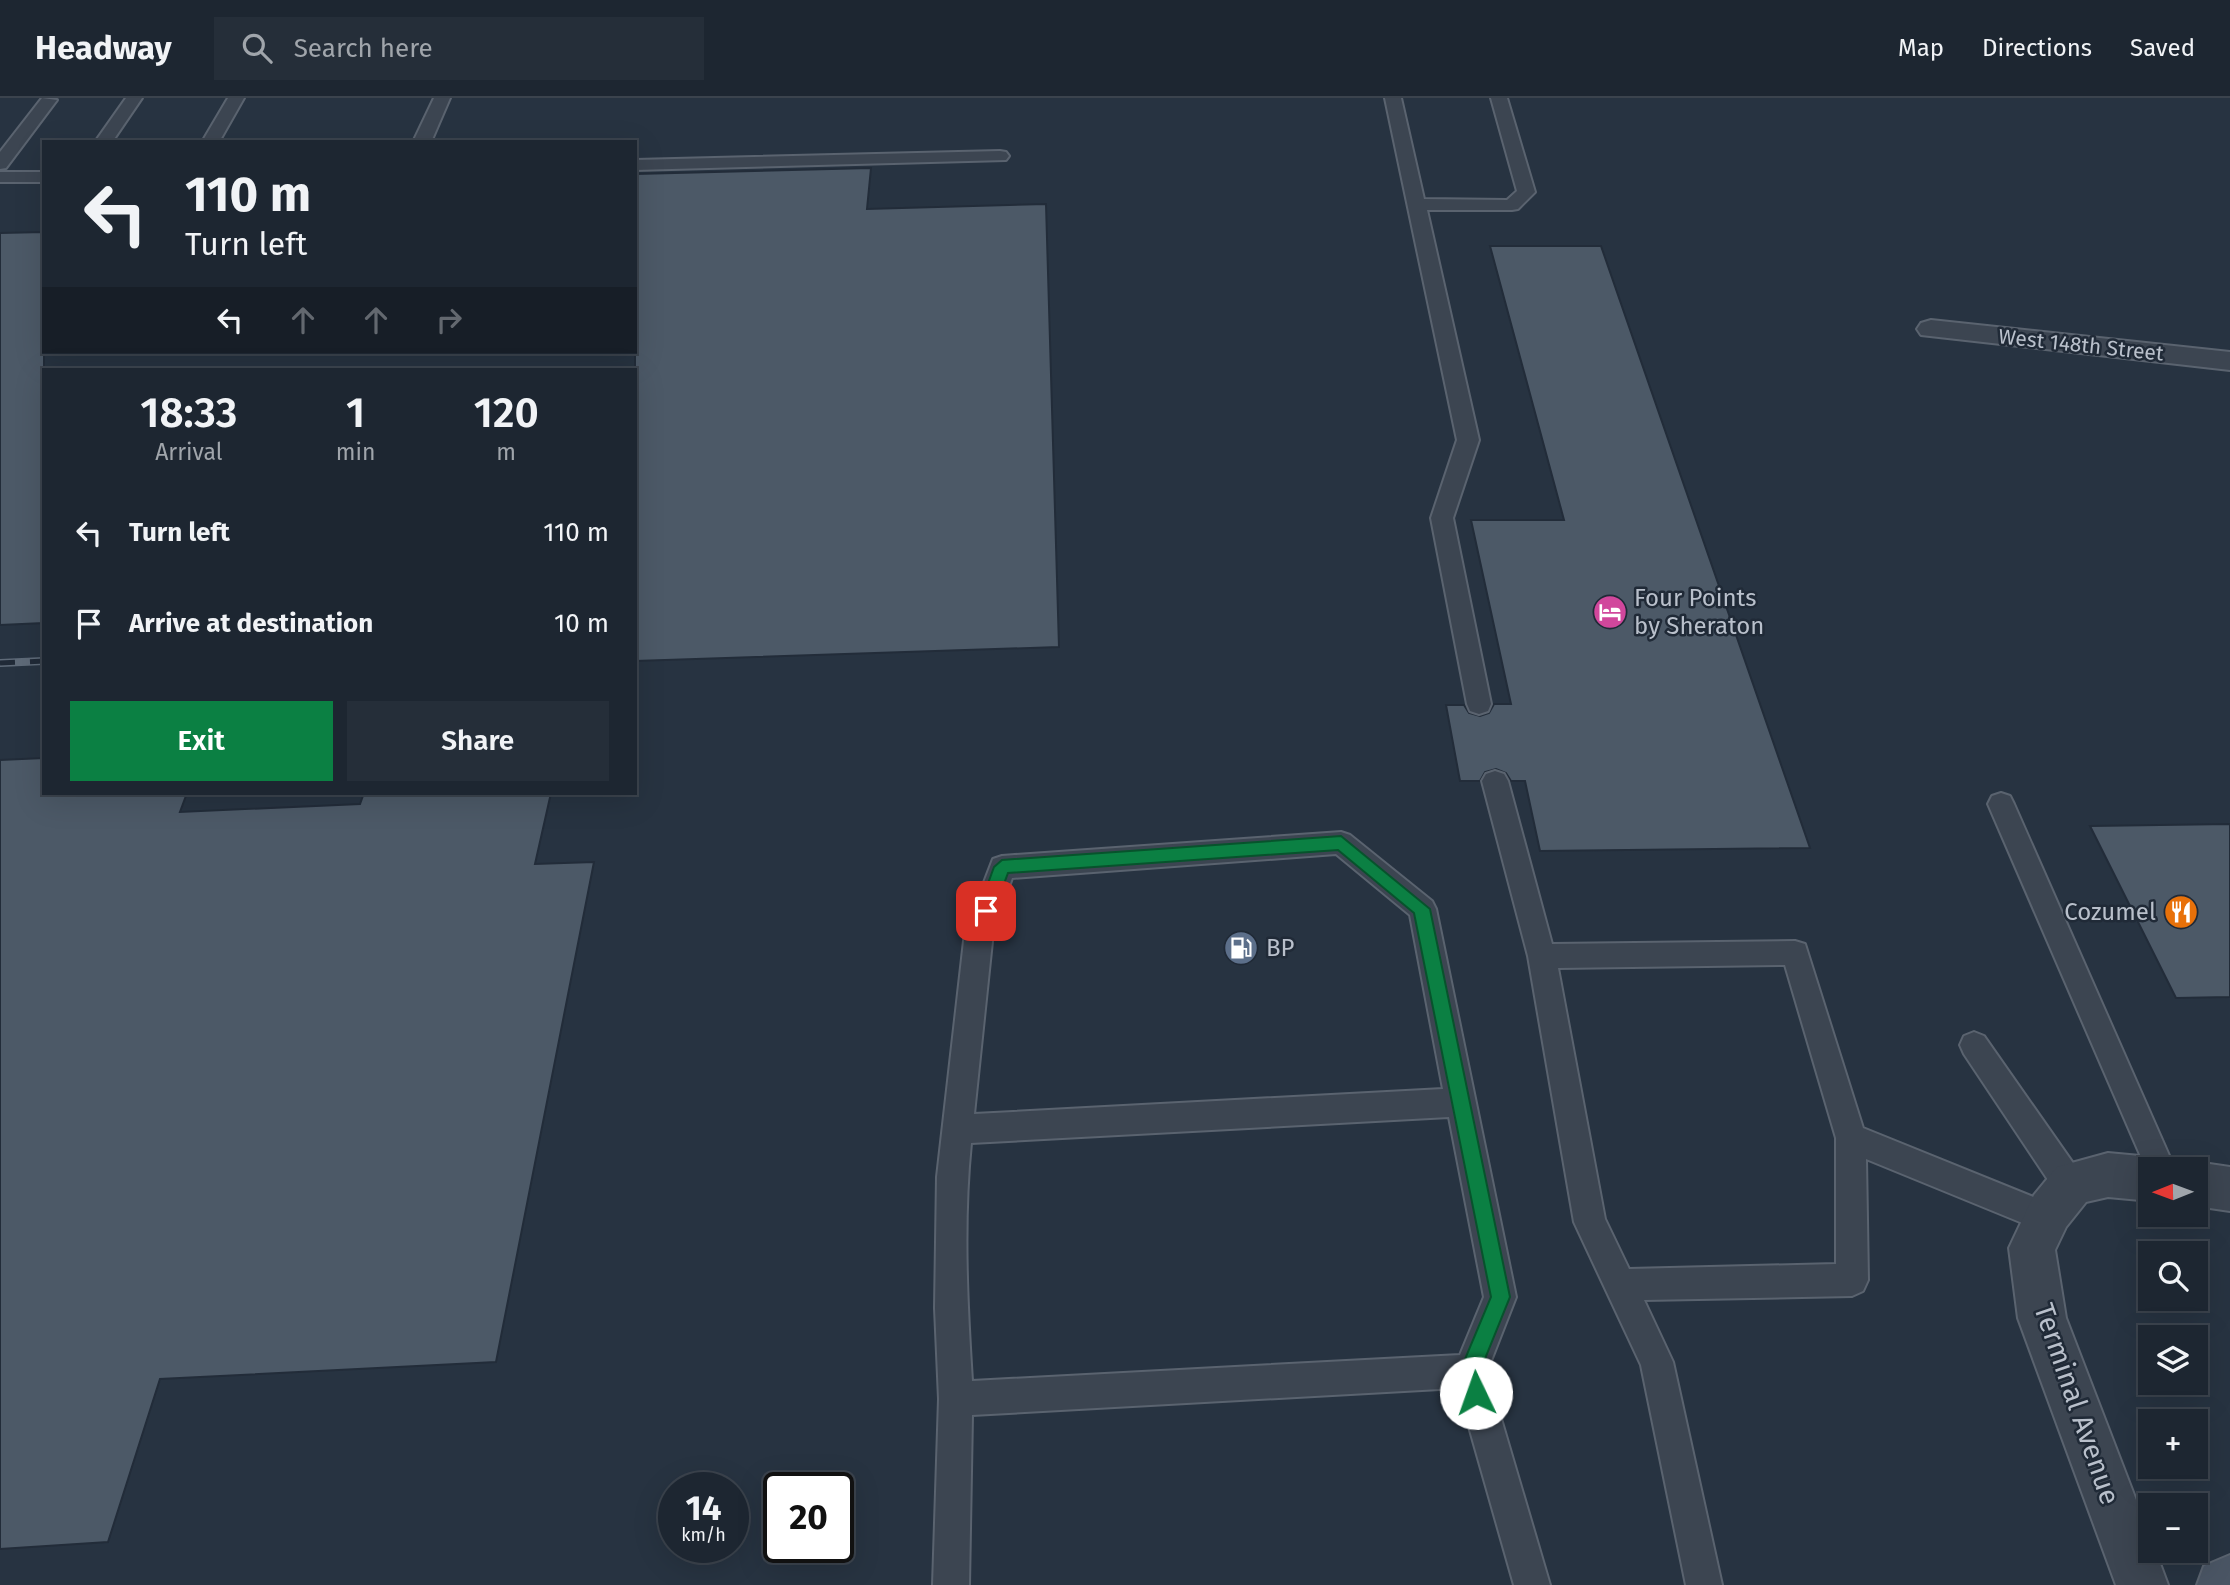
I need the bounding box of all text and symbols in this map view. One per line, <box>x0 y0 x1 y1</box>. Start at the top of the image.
search box <box>214 17 704 80</box>
text: Headway <box>35 28 172 68</box>
icon: search <box>238 29 276 67</box>
text: Search here <box>294 33 433 64</box>
text: Map <box>1898 34 1944 62</box>
text: Directions <box>1982 34 2092 62</box>
text: Saved <box>2130 34 2195 62</box>
text: 110 m <box>185 165 311 224</box>
icon: left <box>70 168 161 259</box>
text: Turn left <box>185 225 307 263</box>
icon: left <box>211 301 249 339</box>
icon: ahead <box>284 301 322 339</box>
icon: ahead <box>357 301 395 339</box>
icon: right <box>430 301 468 339</box>
street label: West 148th Street <box>1997 323 2165 367</box>
text: 18:33 <box>140 388 237 438</box>
text: 1 <box>346 388 365 438</box>
text: 120 <box>474 388 539 438</box>
text: Arrival <box>155 438 223 466</box>
text: min <box>336 438 375 466</box>
text: m <box>496 438 516 466</box>
icon: left <box>70 514 108 552</box>
text: Turn left <box>129 517 230 548</box>
text: 110 m <box>543 517 609 548</box>
place label: Four Points by Sheraton <box>1634 584 1764 640</box>
hotel icon: Four Points by Sheraton <box>1591 593 1629 631</box>
icon: arrive <box>70 605 108 643</box>
text: Arrive at destination <box>129 608 373 639</box>
text: 10 m <box>554 608 609 639</box>
button: Exit <box>70 701 333 781</box>
button: Share <box>347 701 609 781</box>
pin <box>956 881 1016 941</box>
icon: arrive <box>967 892 1005 930</box>
restaurant icon: Cozumel <box>2162 893 2200 931</box>
place label: Cozumel <box>2064 898 2156 926</box>
fuel station icon: BP <box>1222 929 1260 967</box>
place label: BP <box>1266 934 1295 962</box>
north arrow <box>2138 1157 2208 1227</box>
map controls <box>2138 1157 2208 1563</box>
button: search <box>2138 1241 2208 1311</box>
street label: Terminal Avenue <box>2027 1299 2127 1509</box>
button: layers <box>2138 1325 2208 1395</box>
position arrow <box>1439 1356 1513 1430</box>
button: + <box>2138 1409 2208 1479</box>
speed limit sign: 20 <box>763 1472 854 1563</box>
text: 14 <box>685 1487 722 1529</box>
button: − <box>2138 1493 2208 1563</box>
text: km/h <box>681 1524 726 1546</box>

